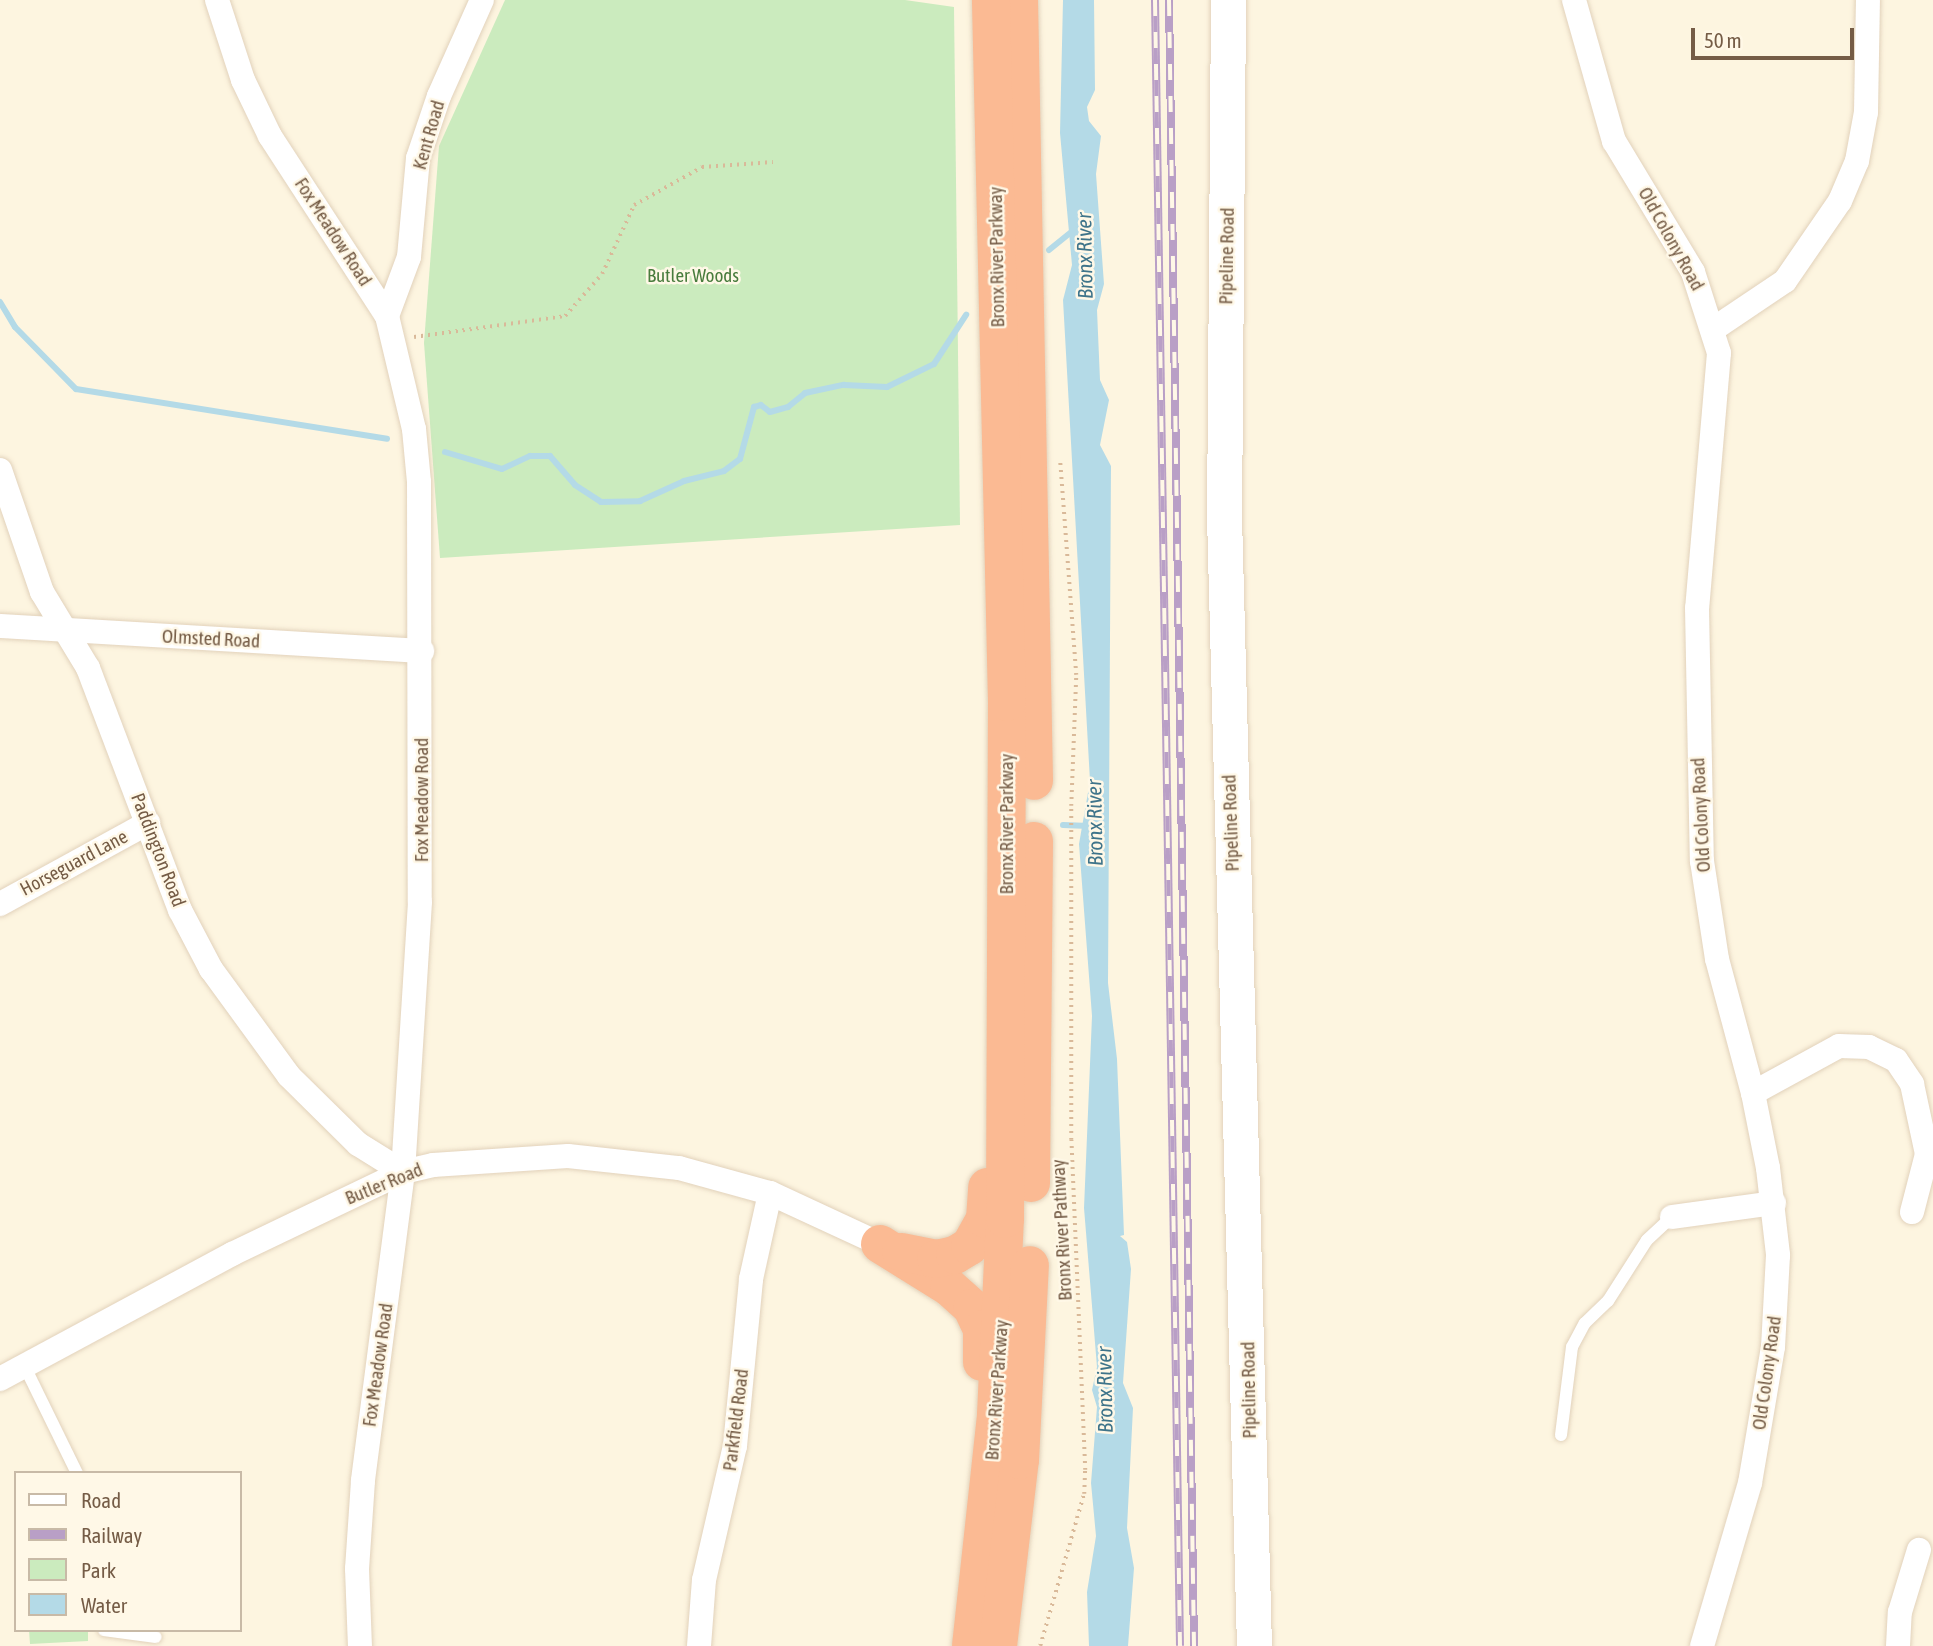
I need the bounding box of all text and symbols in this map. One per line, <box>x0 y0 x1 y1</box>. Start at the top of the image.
scale bar <box>1695 14 1858 58</box>
text: 50 m <box>1704 28 1742 52</box>
street label: Kent Road <box>408 98 450 172</box>
street label: Fox Meadow Road <box>290 174 376 290</box>
street label: Old Colony Road <box>1633 183 1709 295</box>
street label: Bronx River Parkway <box>984 186 1010 328</box>
street label: Pipeline Road <box>1215 207 1239 305</box>
water label: Bronx River <box>1071 213 1097 299</box>
park label: Butler Woods <box>647 265 739 287</box>
street label: Olmsted Road <box>161 625 261 653</box>
street label: Fox Meadow Road <box>411 738 433 862</box>
street label: Bronx River Parkway <box>996 754 1018 894</box>
street label: Old Colony Road <box>1687 757 1715 873</box>
street label: Pipeline Road <box>1218 774 1244 872</box>
water label: Bronx River <box>1081 780 1107 866</box>
street label: Paddington Road <box>126 790 190 910</box>
street label: Horseguard Lane <box>16 825 132 901</box>
street label: Butler Road <box>342 1158 426 1210</box>
street label: Bronx River Pathway <box>1047 1159 1077 1301</box>
street label: Fox Meadow Road <box>358 1302 398 1428</box>
street label: Old Colony Road <box>1748 1315 1786 1431</box>
street label: Bronx River Parkway <box>981 1319 1013 1461</box>
street label: Pipeline Road <box>1237 1341 1261 1439</box>
water label: Bronx River <box>1091 1347 1117 1433</box>
street label: Parkfield Road <box>718 1368 754 1472</box>
legend <box>14 1471 242 1632</box>
text: Road <box>81 1488 121 1512</box>
text: Railway <box>81 1523 142 1547</box>
text: Park <box>81 1558 116 1582</box>
text: Water <box>81 1593 127 1617</box>

